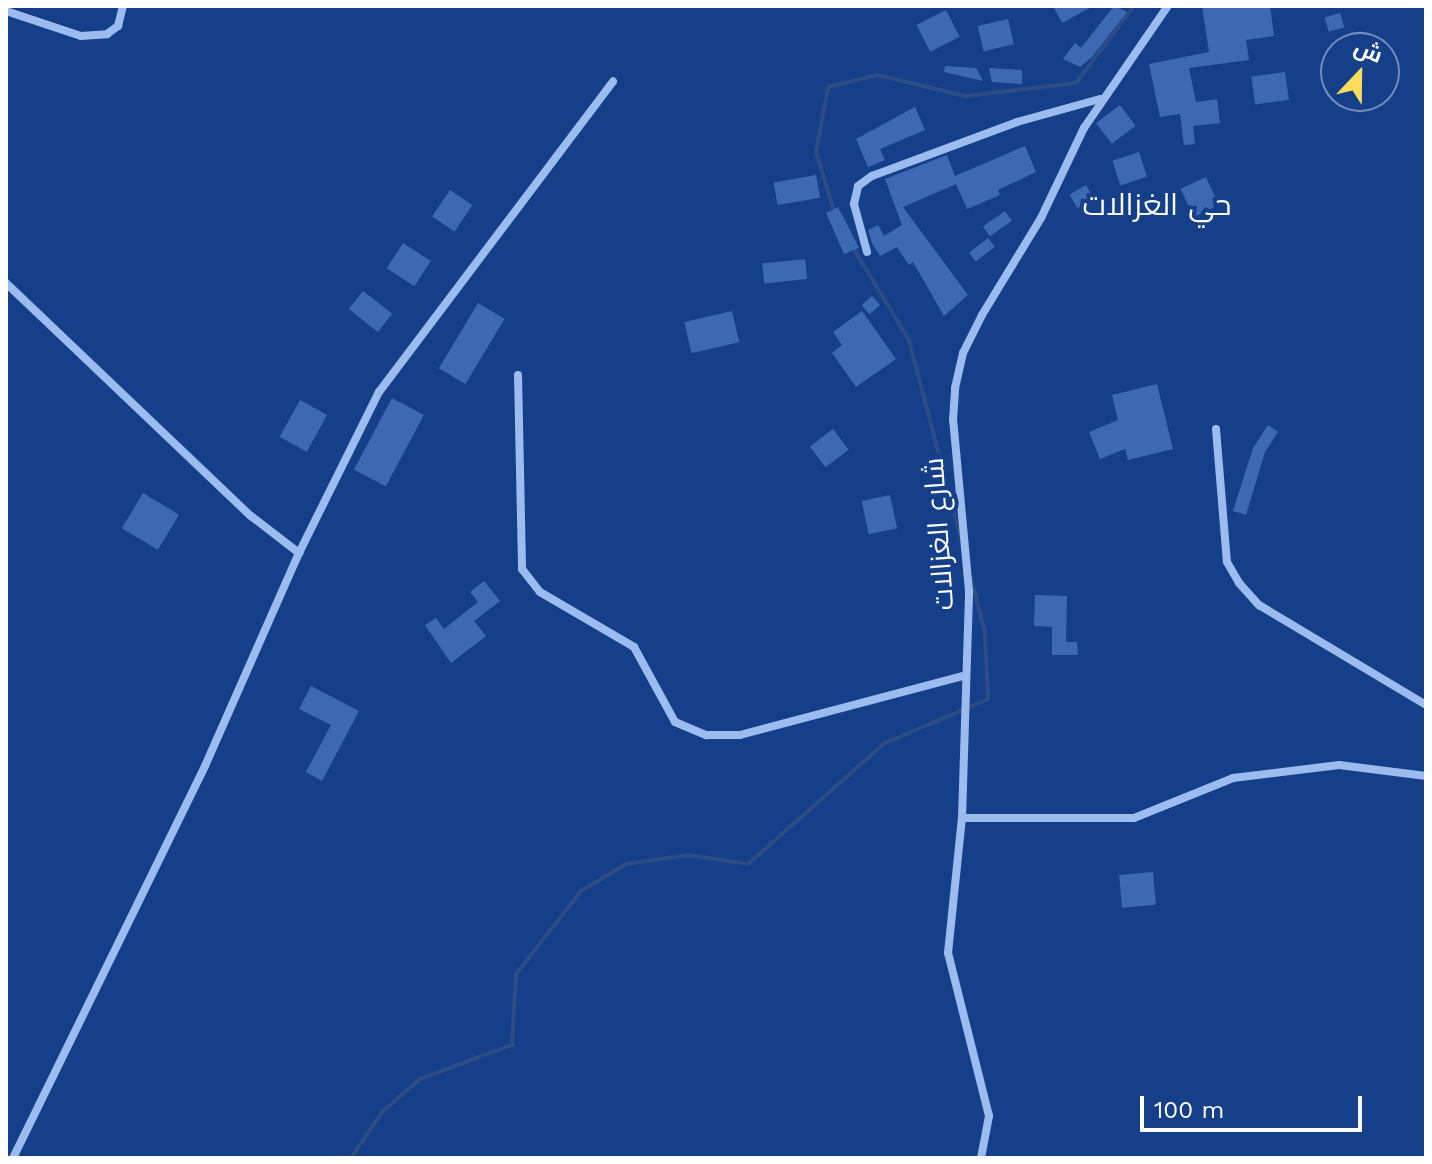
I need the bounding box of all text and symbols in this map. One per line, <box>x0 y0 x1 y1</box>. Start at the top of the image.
north arrow <box>1320 32 1400 112</box>
text: ش <box>1351 34 1386 68</box>
district label: حي الغزالات <box>1083 187 1231 223</box>
street label: شارع الغزالات <box>917 457 961 611</box>
scale bar <box>1144 1080 1366 1130</box>
text: 100 m <box>1154 1096 1224 1124</box>

